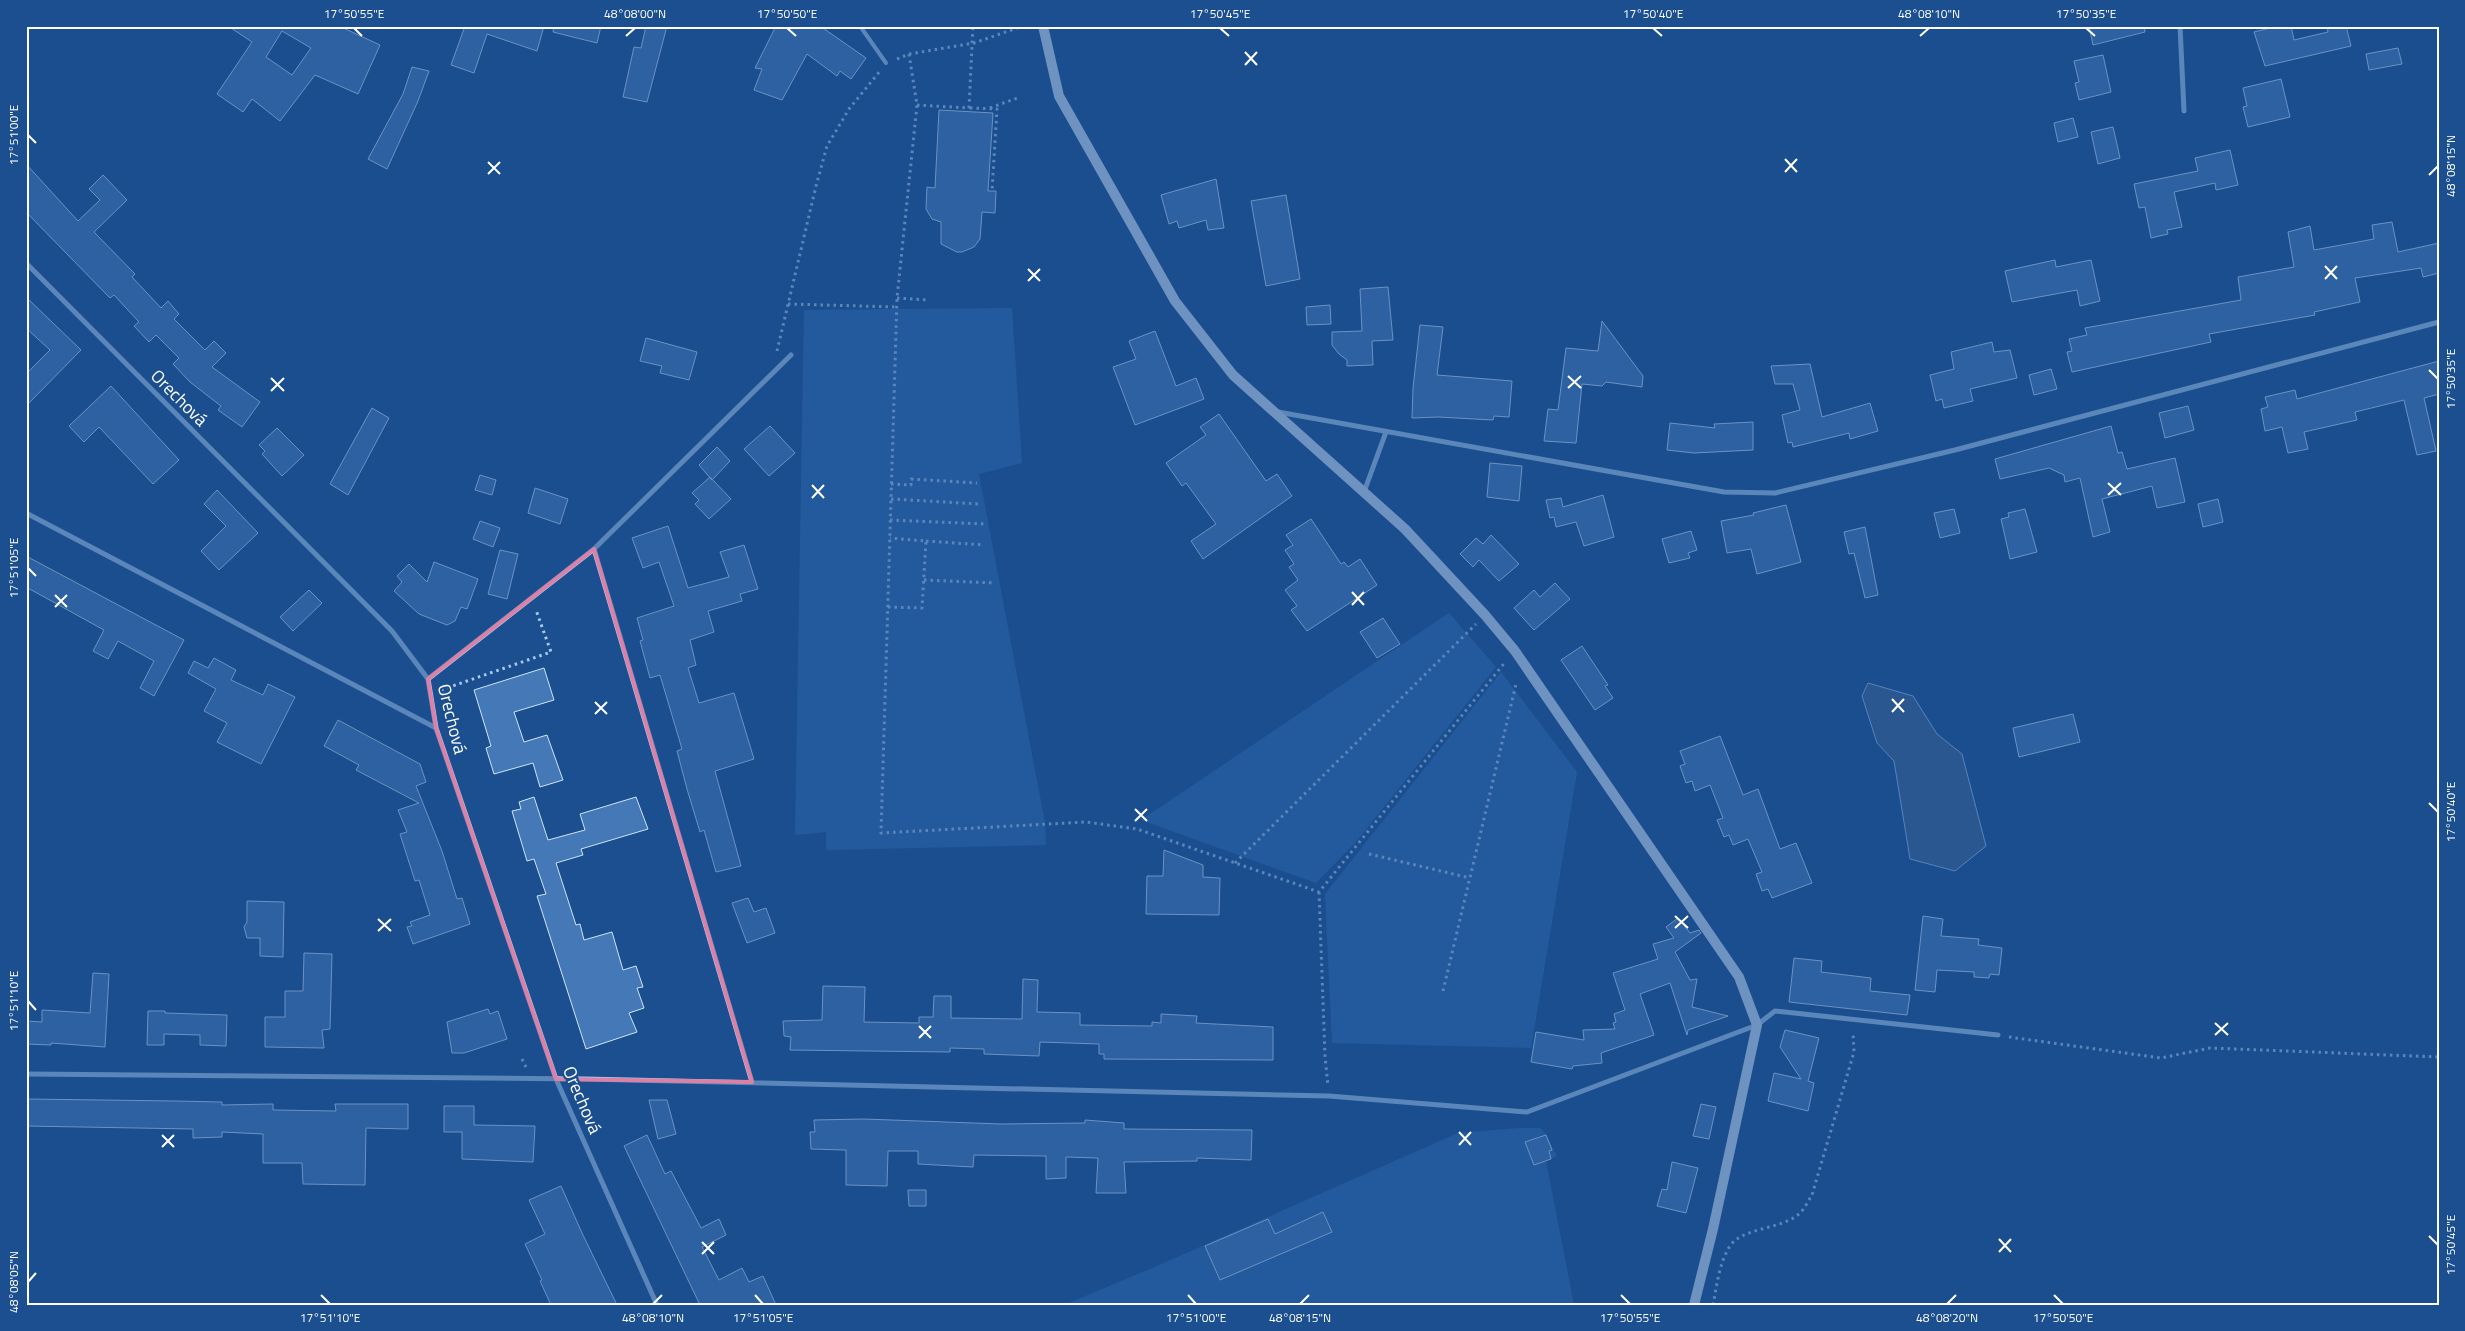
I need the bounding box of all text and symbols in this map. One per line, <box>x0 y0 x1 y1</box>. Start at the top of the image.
text: 17°50'55"E <box>324 4 385 23</box>
text: 48°08'00"N <box>604 4 666 23</box>
text: 17°50'50"E <box>757 4 818 23</box>
text: 17°50'45"E <box>1190 4 1251 23</box>
text: 17°50'40"E <box>1623 4 1684 23</box>
text: 48°08'10"N <box>1898 4 1960 23</box>
text: 17°50'35"E <box>2056 4 2117 23</box>
text: 17°51'00"E <box>4 104 23 165</box>
text: 48°08'15"N <box>2441 135 2460 197</box>
text: 17°50'35"E <box>2441 348 2460 409</box>
street label: Orechová <box>145 363 214 432</box>
text: 17°51'05"E <box>4 537 23 598</box>
street label: Orechová <box>431 681 474 757</box>
text: 17°50'40"E <box>2441 781 2460 842</box>
text: 17°51'10"E <box>4 970 23 1031</box>
street label: Orechová <box>556 1062 609 1138</box>
text: 17°50'45"E <box>2441 1214 2460 1275</box>
text: 48°08'05"N <box>4 1251 23 1313</box>
text: 17°51'10"E <box>300 1308 361 1327</box>
text: 48°08'10"N <box>622 1308 684 1327</box>
text: 17°51'05"E <box>733 1308 794 1327</box>
text: 17°51'00"E <box>1166 1308 1227 1327</box>
text: 48°08'15"N <box>1269 1308 1331 1327</box>
text: 17°50'55"E <box>1600 1308 1661 1327</box>
text: 48°08'20"N <box>1916 1308 1978 1327</box>
text: 17°50'50"E <box>2033 1308 2094 1327</box>

